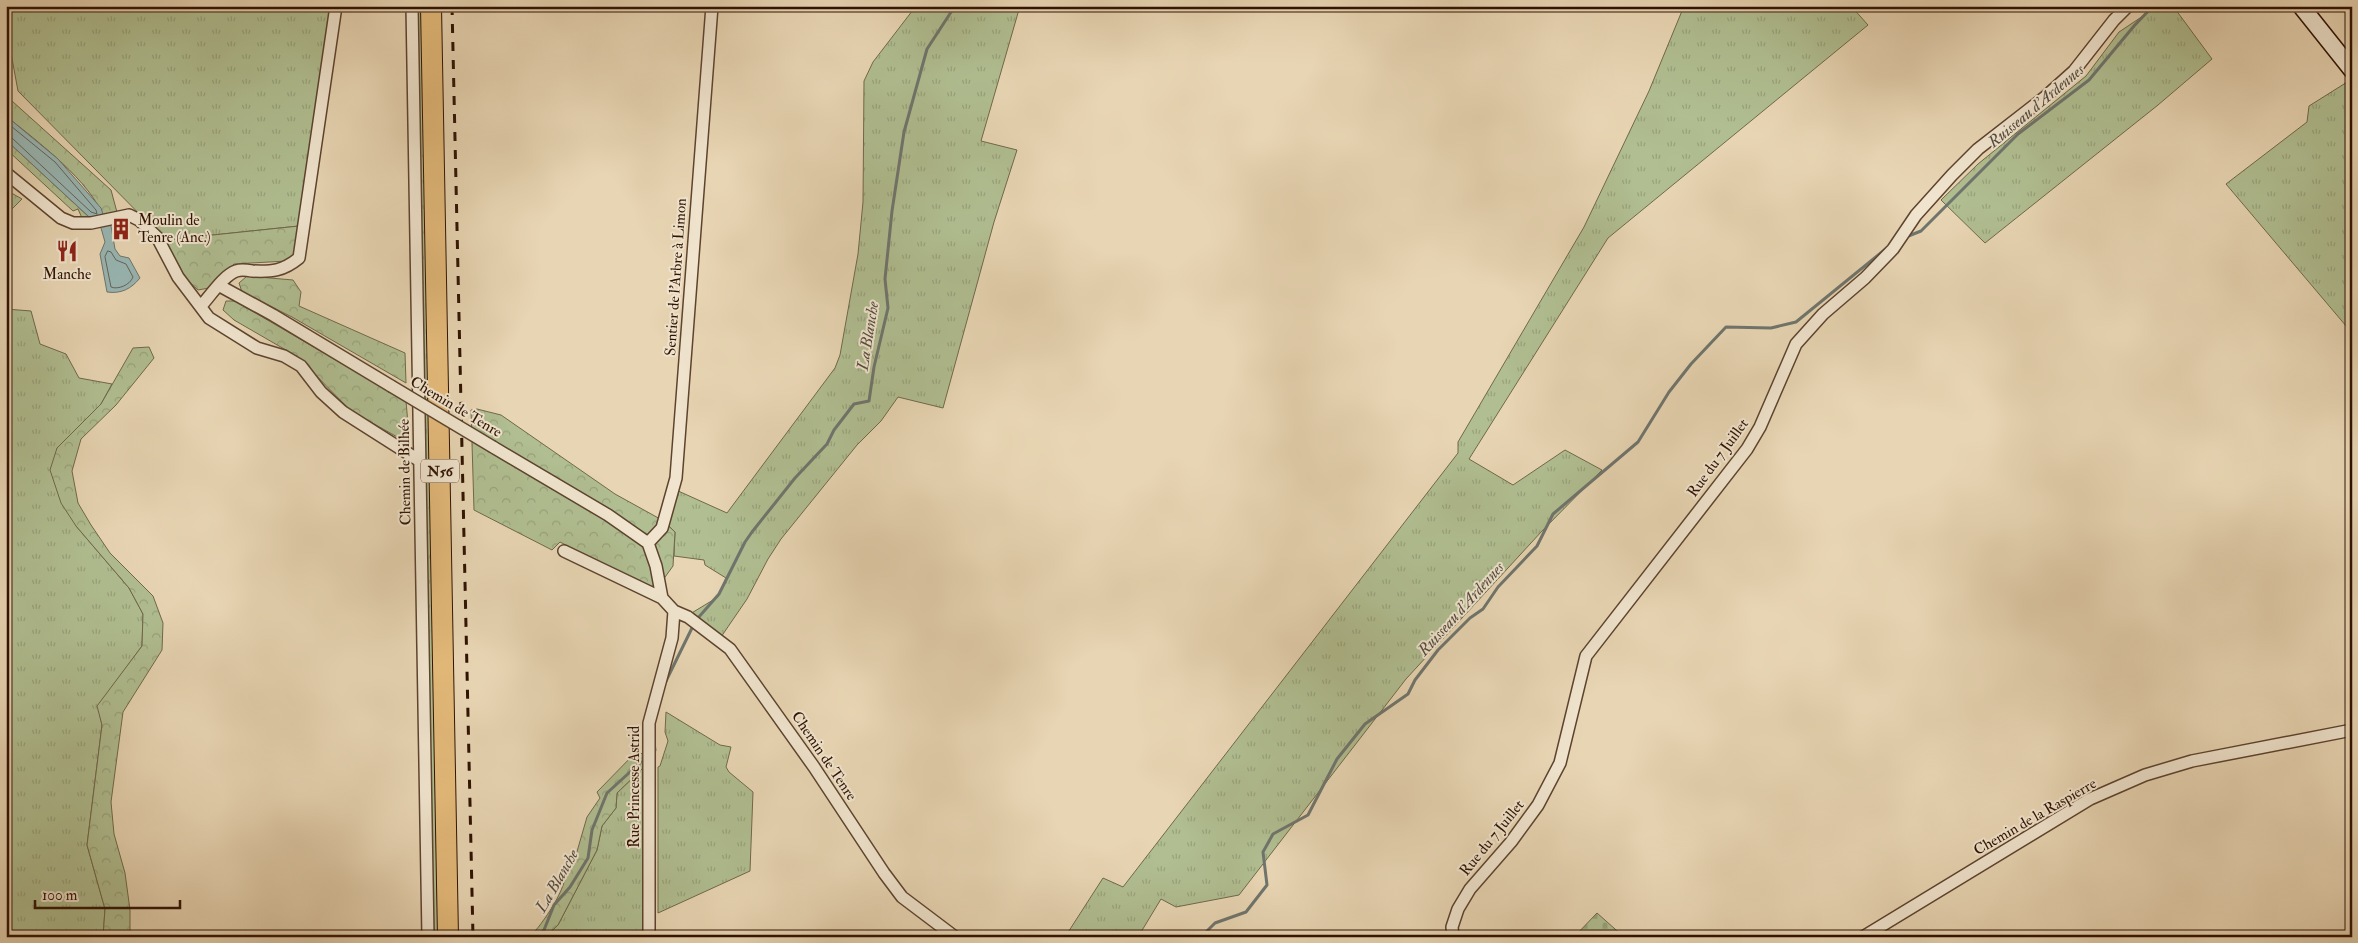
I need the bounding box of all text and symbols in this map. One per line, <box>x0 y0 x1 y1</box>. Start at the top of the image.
water label: Ruisseau d'Ardennes <box>1983 60 2089 153</box>
street label: Sentier de l'Arbre à Limon <box>661 197 691 357</box>
place label: Moulin de Tenre (Anc.) <box>138 211 211 247</box>
building icon: Moulin de Tenre (Anc.) <box>108 216 134 242</box>
restaurant icon: Manche <box>54 238 80 264</box>
place label: Manche <box>43 265 91 284</box>
water label: La Blanche <box>853 300 883 373</box>
street label: Chemin de Tenre <box>407 372 505 442</box>
street label: Rue du 7 Juillet <box>1683 415 1754 502</box>
street label: Chemin de Bilhée <box>395 419 415 525</box>
road number: N56 <box>421 460 459 482</box>
water label: Ruisseau d'Ardennes <box>1413 557 1509 661</box>
street label: Chemin de Tenre <box>787 708 861 804</box>
street label: Rue Princesse Astrid <box>625 725 644 848</box>
street label: Chemin de la Raspierre <box>1970 774 2100 861</box>
street label: Rue du 7 Juillet <box>1456 796 1529 881</box>
water label: La Blanche <box>530 845 583 917</box>
scale bar <box>35 878 180 910</box>
text: 100 m <box>42 886 78 905</box>

